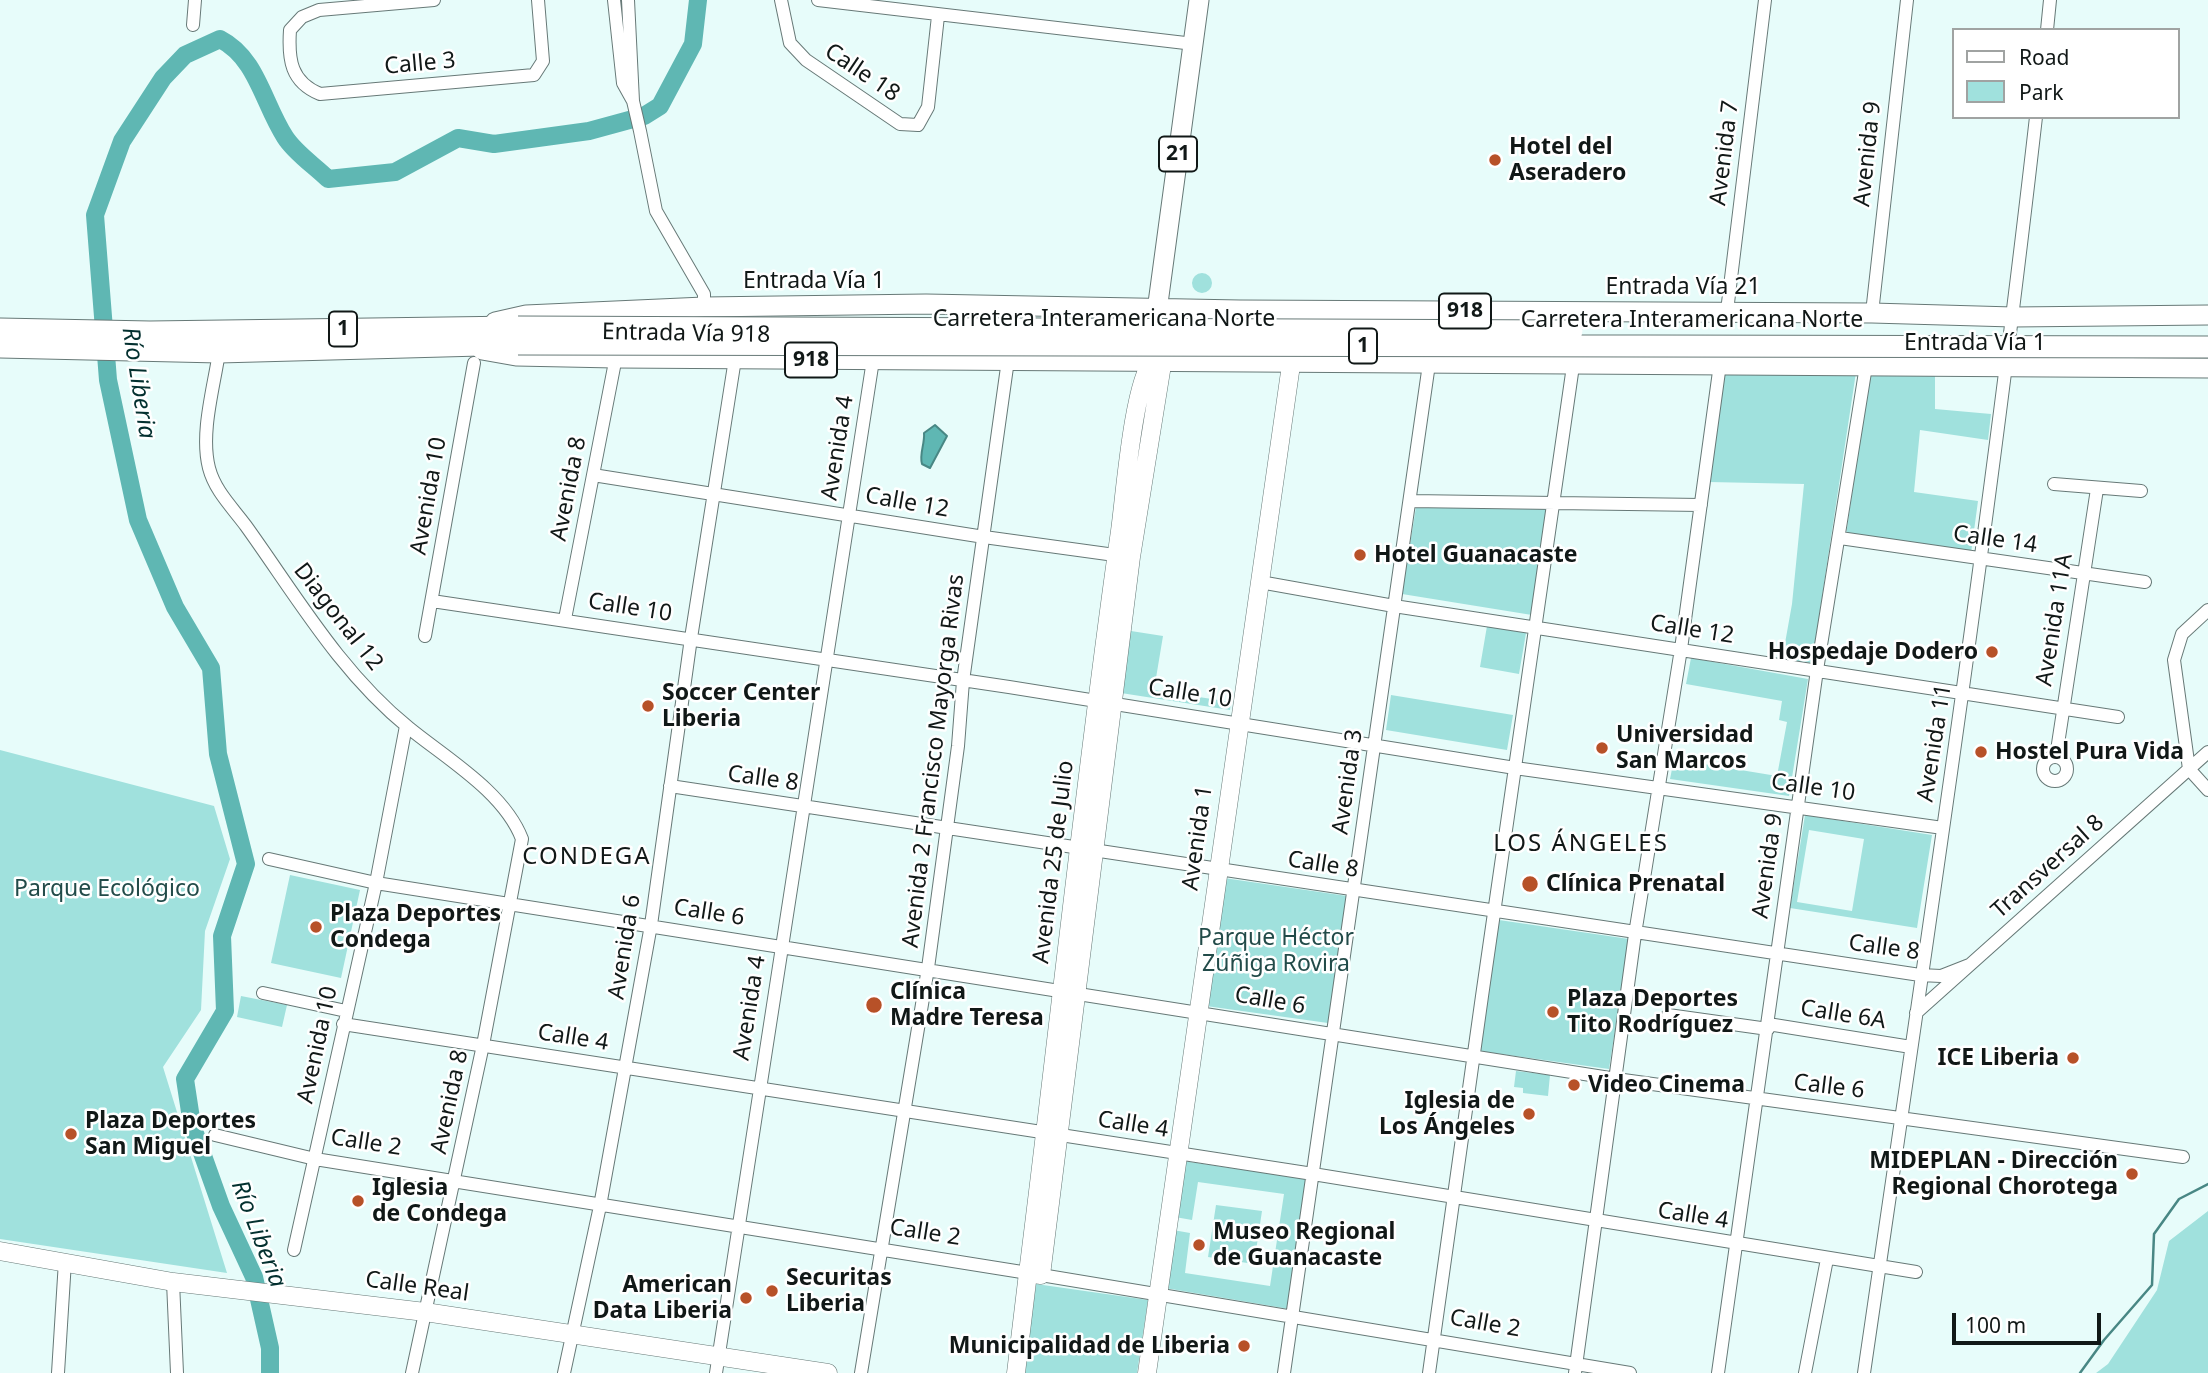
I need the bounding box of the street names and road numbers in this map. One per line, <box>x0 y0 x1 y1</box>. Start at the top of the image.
street label: Calle 18 <box>819 38 905 108</box>
street label: Calle 3 <box>383 47 457 81</box>
street label: Avenida 7 <box>1705 99 1745 207</box>
street label: Avenida 9 <box>1849 100 1887 208</box>
road number: 21 <box>1159 136 1197 172</box>
street label: Entrada Vía 1 <box>743 267 885 295</box>
street label: Entrada Vía 21 <box>1605 273 1761 301</box>
road number: 918 <box>1439 294 1491 328</box>
street label: Carretera Interamericana Norte <box>933 305 1275 333</box>
street label: Carretera Interamericana Norte <box>1521 306 1863 334</box>
road number: 1 <box>329 312 357 346</box>
street label: Entrada Vía 918 <box>602 319 770 349</box>
road number: 1 <box>1349 328 1377 364</box>
street label: Entrada Vía 1 <box>1904 329 2046 357</box>
road number: 918 <box>785 342 837 378</box>
street label: Avenida 4 <box>816 394 860 502</box>
street label: Avenida 8 <box>545 434 593 544</box>
street label: Avenida 10 <box>405 435 453 557</box>
street label: Calle 12 <box>863 482 951 524</box>
street label: Calle 14 <box>1951 520 2039 560</box>
street label: Avenida 11A <box>2031 552 2079 688</box>
street label: Diagonal 12 <box>287 558 389 676</box>
street label: Avenida 2 Francisco Mayorga Rivas <box>897 573 971 949</box>
street label: Calle 10 <box>586 588 674 628</box>
street label: Calle 12 <box>1648 610 1736 650</box>
street label: Calle 10 <box>1146 674 1234 714</box>
street label: Avenida 11 <box>1912 682 1958 804</box>
street label: Avenida 3 <box>1327 728 1369 836</box>
street label: Avenida 25 de Julio <box>1028 759 1080 965</box>
street label: Calle 8 <box>726 760 800 798</box>
street label: Calle 10 <box>1769 768 1857 808</box>
street label: Avenida 1 <box>1177 784 1219 892</box>
street label: Transversal 8 <box>1986 809 2110 925</box>
street label: Avenida 9 <box>1747 812 1789 920</box>
street label: Calle 8 <box>1286 846 1360 884</box>
street label: Avenida 6 <box>603 893 647 1001</box>
street label: Calle 6 <box>672 894 746 932</box>
street label: Calle 8 <box>1847 929 1921 967</box>
street label: Avenida 4 <box>728 954 772 1062</box>
street label: Calle 6 <box>1232 981 1308 1021</box>
street label: Avenida 10 <box>292 984 344 1106</box>
street label: Calle 6A <box>1798 995 1888 1035</box>
street label: Calle 4 <box>536 1019 610 1057</box>
street label: Avenida 8 <box>426 1047 474 1157</box>
street label: Calle 6 <box>1792 1069 1866 1105</box>
street label: Calle 4 <box>1096 1106 1170 1144</box>
street label: Calle 2 <box>329 1124 403 1162</box>
street label: Calle 4 <box>1656 1197 1730 1235</box>
street label: Calle 2 <box>888 1214 962 1252</box>
street label: Calle Real <box>363 1266 471 1308</box>
street label: Calle 2 <box>1447 1304 1523 1344</box>

